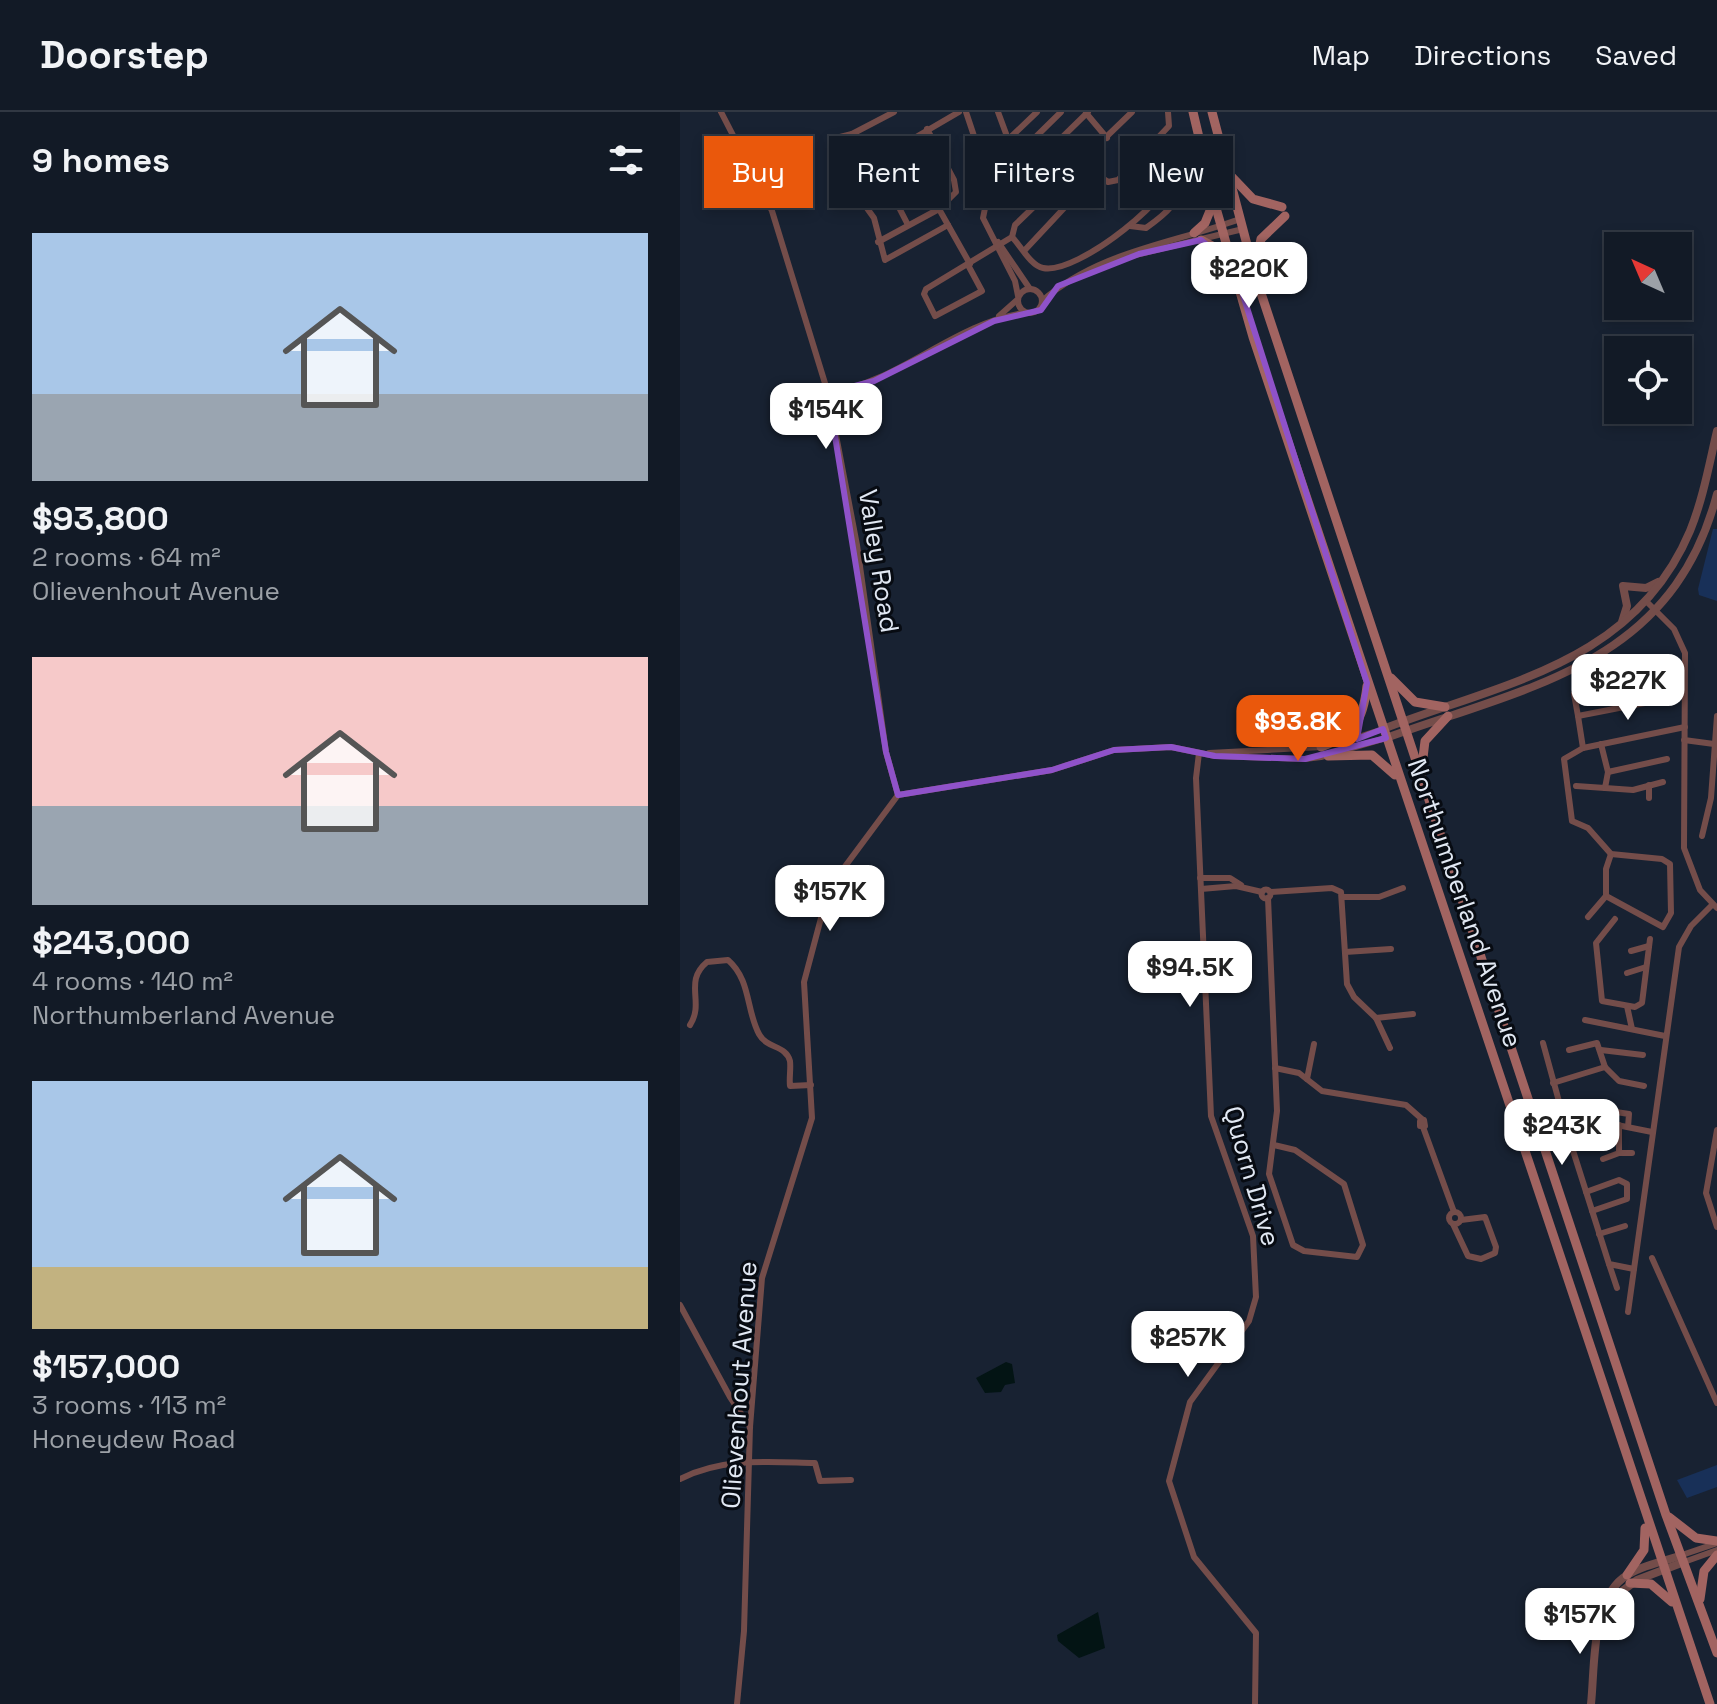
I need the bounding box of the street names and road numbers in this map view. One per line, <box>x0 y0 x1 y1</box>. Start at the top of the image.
street label: Valley Road <box>851 487 907 635</box>
street label: Northumberland Avenue <box>1400 754 1530 1052</box>
street label: Quorn Drive <box>1216 1102 1288 1250</box>
street label: Olievenhout Avenue <box>713 1260 765 1510</box>

